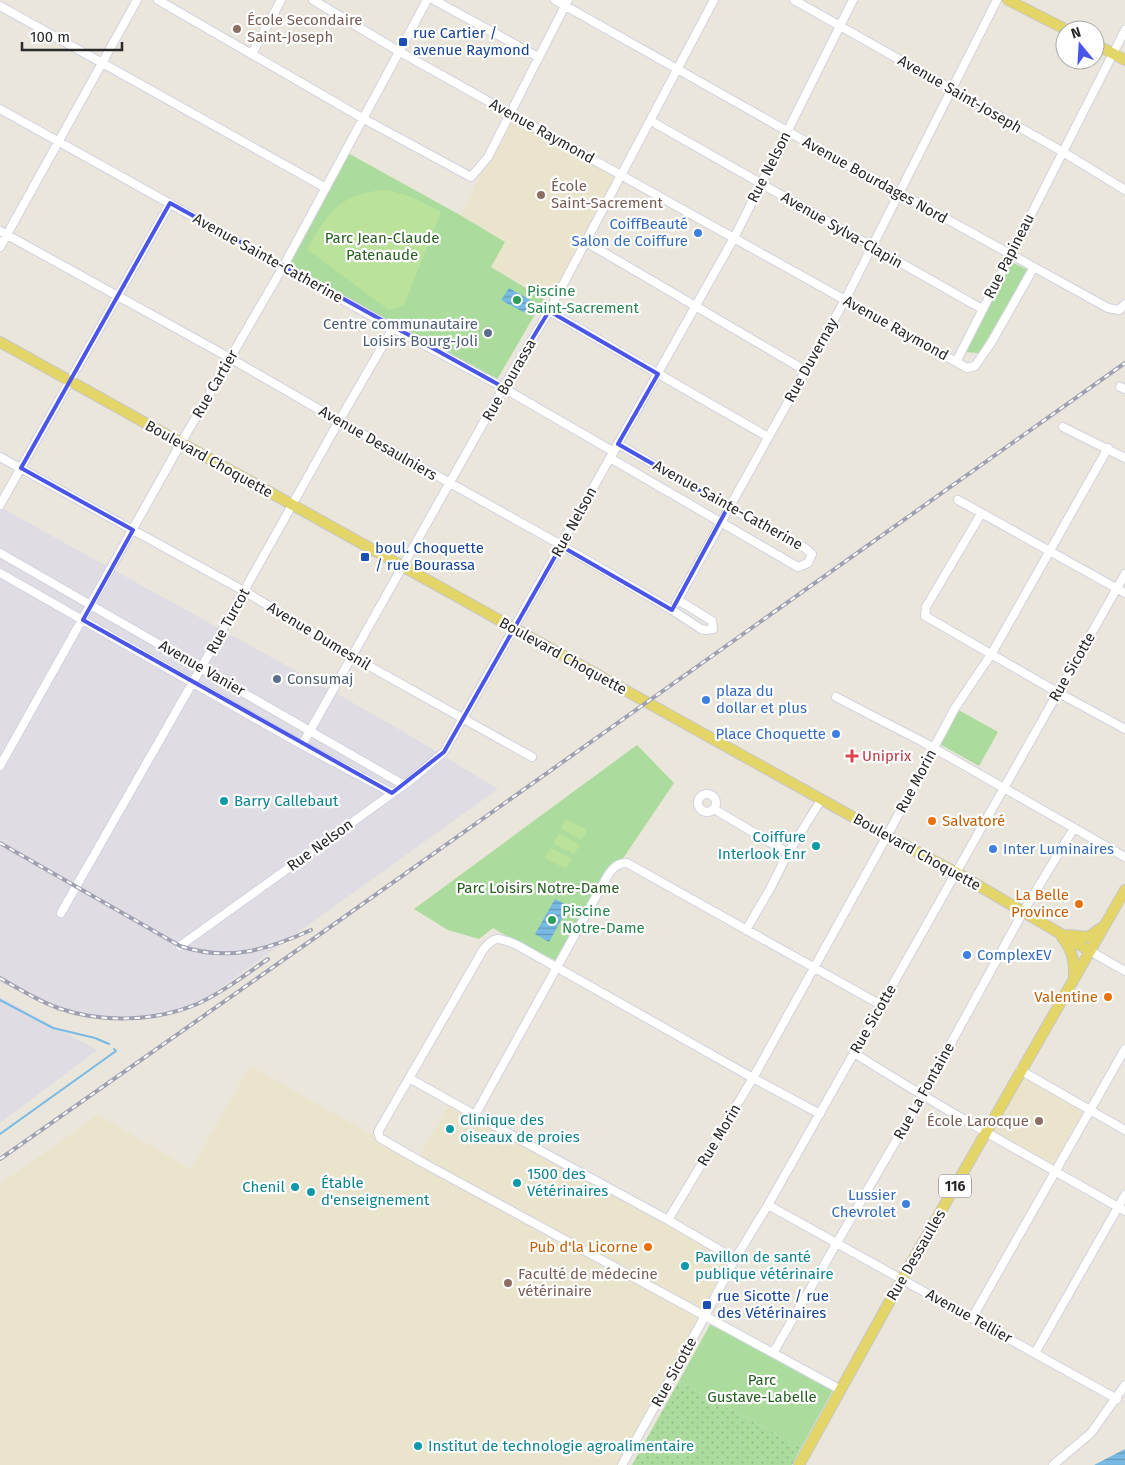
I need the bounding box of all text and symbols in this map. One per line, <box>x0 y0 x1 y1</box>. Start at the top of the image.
place label: École Secondaire Saint-Joseph <box>247 11 362 46</box>
scale bar <box>22 20 122 52</box>
north arrow <box>1055 20 1105 70</box>
marker: École Secondaire Saint-Joseph <box>231 23 243 35</box>
place label: rue Cartier / avenue Raymond <box>413 24 530 59</box>
text: N <box>1069 24 1083 43</box>
text: 100 m <box>30 28 70 46</box>
marker: rue Cartier / avenue Raymond <box>397 36 409 48</box>
street label: Avenue Saint-Joseph <box>895 51 1025 137</box>
street label: Avenue Raymond <box>486 95 598 167</box>
street label: Rue Nelson <box>743 128 795 206</box>
street label: Avenue Bourdages Nord <box>799 133 951 227</box>
place label: École Saint-Sacrement <box>551 177 663 212</box>
street label: Avenue Sylva-Clapin <box>778 188 906 272</box>
marker: École Saint-Sacrement <box>535 189 547 201</box>
street label: Avenue Sainte-Catherine <box>190 209 346 307</box>
street label: Rue Papineau <box>980 211 1038 301</box>
place label: CoiffBeauté Salon de Coiffure <box>571 215 688 250</box>
marker: CoiffBeauté Salon de Coiffure <box>692 227 704 239</box>
park label: Parc Jean-Claude Patenaude <box>325 229 439 264</box>
place label: Piscine Saint-Sacrement <box>527 282 639 317</box>
street label: Avenue Raymond <box>840 292 952 364</box>
marker: Piscine Saint-Sacrement <box>511 294 523 306</box>
street label: Rue Duvernay <box>780 314 842 405</box>
place label: Centre communautaire Loisirs Bourg-Joli <box>323 315 478 350</box>
marker: Centre communautaire Loisirs Bourg-Joli <box>482 327 494 339</box>
street label: Rue Bourassa <box>478 336 540 424</box>
street label: Rue Cartier <box>188 347 242 421</box>
street label: Avenue Desaulniers <box>316 402 440 484</box>
street label: Boulevard Choquette <box>142 416 276 502</box>
street label: Avenue Sainte-Catherine <box>650 456 806 554</box>
street label: Rue Nelson <box>547 484 601 560</box>
place label: boul. Choquette / rue Bourassa <box>375 539 484 574</box>
marker: boul. Choquette / rue Bourassa <box>359 551 371 563</box>
street label: Rue Turcot <box>203 585 254 657</box>
street label: Avenue Dumesnil <box>264 598 375 674</box>
street label: Boulevard Choquette <box>496 613 630 699</box>
street label: Rue Sicotte <box>1045 629 1099 705</box>
street label: Avenue Vanier <box>156 636 249 700</box>
place label: Consumaj <box>287 670 353 688</box>
marker: Consumaj <box>271 673 283 685</box>
place label: plaza du dollar et plus <box>716 682 807 717</box>
marker: plaza du dollar et plus <box>700 694 712 706</box>
place label: Place Choquette <box>715 725 826 743</box>
marker: Place Choquette <box>830 728 842 740</box>
street label: Rue Morin <box>892 746 940 816</box>
place label: Uniprix <box>862 747 912 765</box>
marker: Uniprix <box>846 750 858 762</box>
place label: Barry Callebaut <box>234 792 339 810</box>
marker: Barry Callebaut <box>218 795 230 807</box>
street label: Boulevard Choquette <box>850 809 984 895</box>
place label: Salvatoré <box>942 812 1005 830</box>
street label: Rue Nelson <box>283 815 357 875</box>
marker: Salvatoré <box>926 815 938 827</box>
place label: Coiffure Interlook Enr <box>718 828 806 863</box>
marker: Coiffure Interlook Enr <box>810 840 822 852</box>
place label: Inter Luminaires <box>1003 840 1114 858</box>
marker: Inter Luminaires <box>987 843 999 855</box>
park label: Parc Loisirs Notre-Dame <box>456 879 620 897</box>
place label: La Belle Province <box>1011 886 1069 921</box>
marker: La Belle Province <box>1073 898 1085 910</box>
place label: Piscine Notre-Dame <box>562 902 645 937</box>
marker: Piscine Notre-Dame <box>546 914 558 926</box>
place label: ComplexEV <box>977 946 1052 964</box>
marker: ComplexEV <box>961 949 973 961</box>
street label: Rue Sicotte <box>846 981 900 1057</box>
place label: Valentine <box>1034 988 1098 1006</box>
marker: Valentine <box>1102 991 1114 1003</box>
street label: Rue La Fontaine <box>890 1039 958 1143</box>
street label: Rue Morin <box>693 1101 745 1169</box>
place label: Clinique des oiseaux de proies <box>460 1111 580 1146</box>
place label: École Larocque <box>927 1112 1029 1130</box>
marker: École Larocque <box>1033 1115 1045 1127</box>
marker: Clinique des oiseaux de proies <box>444 1123 456 1135</box>
place label: 1500 des Vétérinaires <box>527 1165 608 1200</box>
place label: Étable d'enseignement <box>321 1174 430 1209</box>
road number: 116 <box>939 1174 971 1198</box>
marker: 1500 des Vétérinaires <box>511 1177 523 1189</box>
place label: Chenil <box>242 1178 286 1196</box>
marker: Chenil <box>289 1181 301 1193</box>
marker: Étable d'enseignement <box>305 1186 317 1198</box>
place label: Lussier Chevrolet <box>831 1186 897 1221</box>
marker: Lussier Chevrolet <box>900 1198 912 1210</box>
street label: Rue Dessaulles <box>883 1206 949 1304</box>
place label: Pub d'la Licorne <box>529 1238 638 1256</box>
marker: Pub d'la Licorne <box>642 1241 654 1253</box>
place label: Pavillon de santé publique vétérinaire <box>695 1248 834 1283</box>
marker: Pavillon de santé publique vétérinaire <box>679 1260 691 1272</box>
place label: Faculté de médecine vétérinaire <box>518 1265 658 1300</box>
marker: Faculté de médecine vétérinaire <box>502 1277 514 1289</box>
street label: Avenue Tellier <box>923 1285 1015 1347</box>
place label: rue Sicotte / rue des Vétérinaires <box>717 1287 829 1322</box>
marker: rue Sicotte / rue des Vétérinaires <box>701 1299 713 1311</box>
street label: Rue Sicotte <box>648 1334 700 1410</box>
park label: Parc Gustave-Labelle <box>707 1371 817 1406</box>
place label: Institut de technologie agroalimentaire <box>428 1437 694 1455</box>
marker: Institut de technologie agroalimentaire <box>412 1440 424 1452</box>

